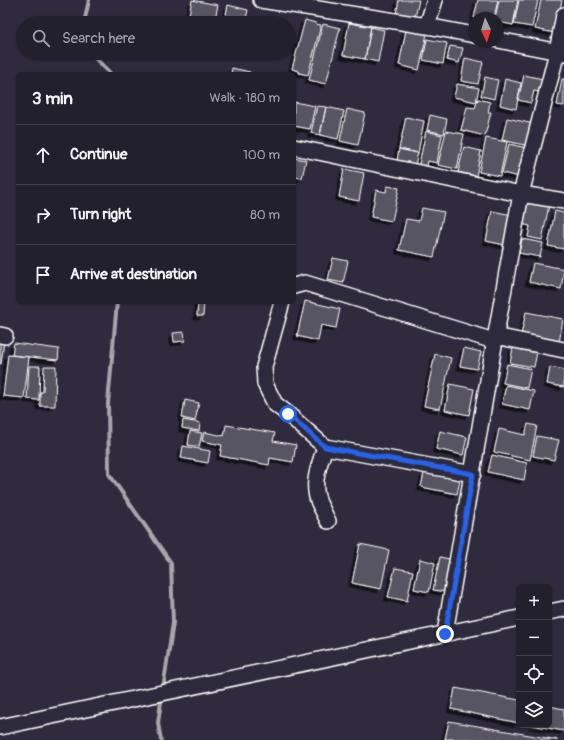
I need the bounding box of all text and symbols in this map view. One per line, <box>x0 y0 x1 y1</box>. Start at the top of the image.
north arrow <box>468 12 504 48</box>
search box <box>16 16 296 60</box>
icon: search <box>30 27 52 49</box>
text: Search here <box>62 29 135 48</box>
text: 3 min <box>32 88 73 109</box>
text: Walk · 180 m <box>210 90 280 106</box>
icon: ahead <box>32 144 54 166</box>
text: Continue <box>70 145 128 164</box>
text: 100 m <box>243 147 280 163</box>
icon: right <box>32 204 54 226</box>
text: Turn right <box>70 205 131 224</box>
text: 80 m <box>250 207 280 223</box>
icon: arrive <box>32 264 54 286</box>
text: Arrive at destination <box>70 265 197 284</box>
route start <box>279 405 297 423</box>
map controls <box>516 584 552 728</box>
button: + <box>516 584 552 620</box>
button: − <box>516 620 552 656</box>
route end <box>436 625 454 643</box>
button: locate <box>516 656 552 692</box>
button: layers <box>516 692 552 728</box>

